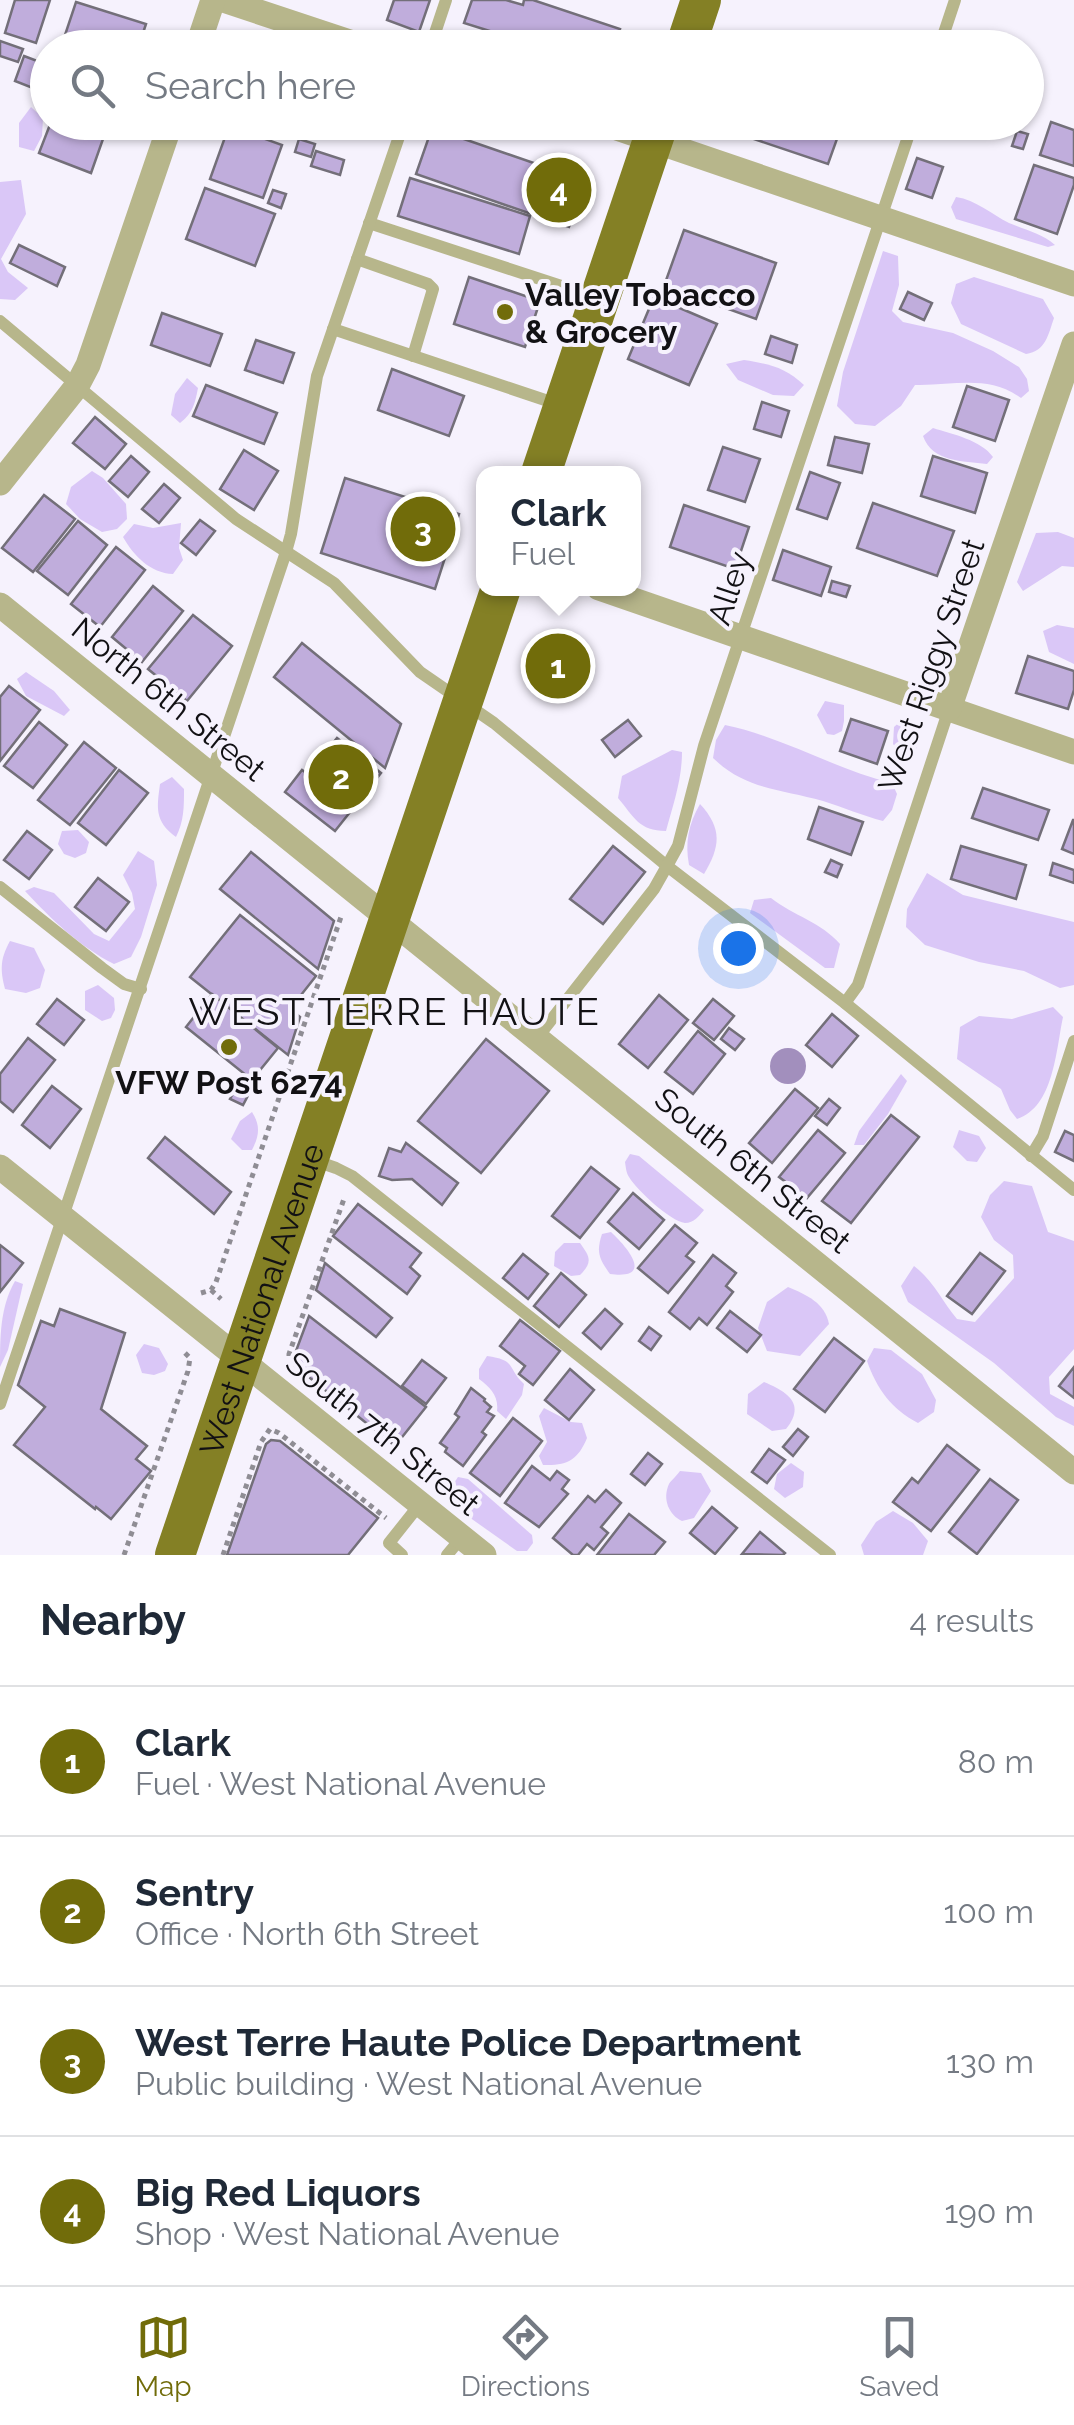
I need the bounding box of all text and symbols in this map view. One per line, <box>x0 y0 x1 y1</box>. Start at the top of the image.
search box <box>30 30 1044 140</box>
icon: search <box>65 58 120 113</box>
text: Search here <box>145 63 356 108</box>
pin: 4 <box>526 152 592 228</box>
place label: Valley Tobacco & Grocery <box>525 276 756 350</box>
marker: Valley Tobacco & Grocery <box>494 301 516 323</box>
popup <box>476 466 641 596</box>
text: Clark <box>511 490 606 535</box>
pin: 3 <box>390 492 456 566</box>
street label: West Riggy Street <box>870 533 992 796</box>
text: Fuel <box>511 535 575 572</box>
street label: Alley <box>700 547 758 629</box>
street label: North 6th Street <box>65 610 273 788</box>
pin: 1 <box>526 628 590 704</box>
pin: 2 <box>308 740 374 814</box>
your location <box>713 923 764 974</box>
district label: WEST TERRE HAUTE <box>189 989 601 1034</box>
marker: VFW Post 6274 <box>218 1036 240 1058</box>
place label: VFW Post 6274 <box>115 1064 343 1101</box>
street label: South 6th Street <box>648 1080 858 1260</box>
street label: West National Avenue <box>192 1139 331 1460</box>
street label: South 7th Street <box>279 1344 487 1523</box>
text: Nearby <box>40 1596 186 1645</box>
text: 4 results <box>910 1602 1034 1639</box>
text: Clark <box>135 1720 231 1765</box>
text: 1 <box>65 1743 80 1780</box>
text: 80 m <box>958 1743 1034 1780</box>
text: Fuel · West National Avenue <box>135 1765 546 1802</box>
text: Sentry <box>135 1870 254 1915</box>
text: 2 <box>63 1893 82 1930</box>
text: 100 m <box>944 1893 1034 1930</box>
text: Office · North 6th Street <box>135 1915 479 1952</box>
text: West Terre Haute Police Department <box>135 2020 801 2065</box>
text: 3 <box>64 2043 81 2080</box>
text: 130 m <box>946 2043 1034 2080</box>
text: Public building · West National Avenue <box>135 2065 702 2102</box>
text: Big Red Liquors <box>135 2170 421 2215</box>
text: 4 <box>63 2193 82 2230</box>
text: 190 m <box>944 2193 1034 2230</box>
text: Shop · West National Avenue <box>135 2215 559 2252</box>
tab: Map <box>135 2310 192 2403</box>
tab: Directions <box>461 2310 590 2403</box>
tab: Saved <box>859 2310 939 2403</box>

